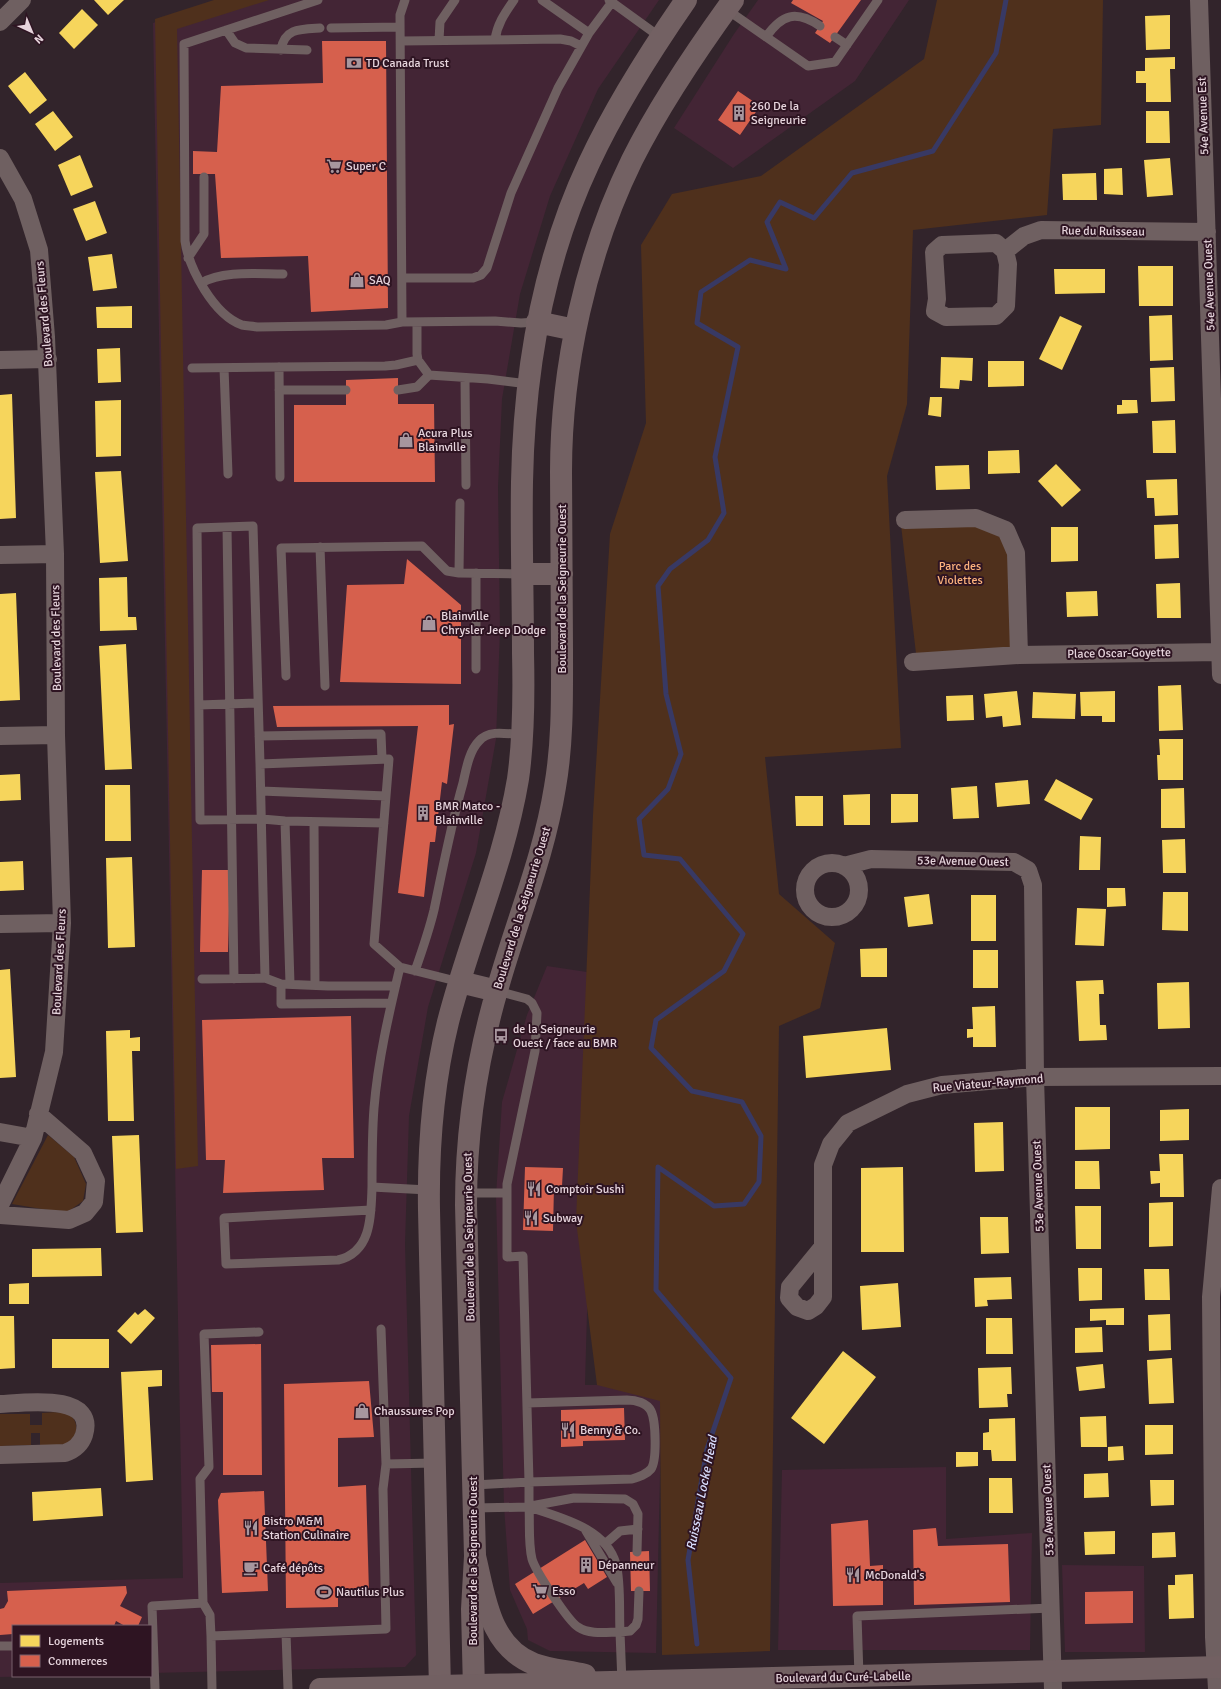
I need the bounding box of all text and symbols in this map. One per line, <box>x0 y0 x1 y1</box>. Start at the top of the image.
north arrow <box>12 12 52 52</box>
text: N <box>31 31 46 46</box>
bank icon: TD Canada Trust <box>345 54 363 72</box>
place label: TD Canada Trust <box>366 56 449 71</box>
street label: 54e Avenue Est <box>1195 77 1212 155</box>
place label: 260 De la Seigneurie <box>751 99 806 128</box>
building icon: 260 De la Seigneurie <box>730 104 748 122</box>
supermarket icon: Super C <box>325 157 343 175</box>
place label: Super C <box>346 159 386 174</box>
street label: Rue du Ruisseau <box>1061 223 1145 240</box>
street label: 54e Avenue Ouest <box>1200 239 1219 331</box>
street label: Boulevard des Fleurs <box>32 260 57 368</box>
shop icon: SAQ <box>348 271 366 289</box>
place label: SAQ <box>369 273 391 288</box>
place label: Acura Plus Blainville <box>418 426 473 455</box>
shop icon: Acura Plus Blainville <box>397 431 415 449</box>
street label: Boulevard de la Seigneurie Ouest <box>555 504 570 674</box>
park label: Parc des Violettes <box>937 559 983 588</box>
street label: Boulevard des Fleurs <box>48 585 65 691</box>
place label: Blainville Chrysler Jeep Dodge <box>441 609 546 638</box>
shop icon: Blainville Chrysler Jeep Dodge <box>420 614 438 632</box>
street label: Place Oscar-Goyette <box>1067 645 1171 662</box>
place label: BMR Matco - Blainville <box>435 799 500 828</box>
building icon: BMR Matco - Blainville <box>414 804 432 822</box>
street label: Boulevard de la Seigneurie Ouest <box>491 825 554 991</box>
street label: 53e Avenue Ouest <box>917 853 1009 870</box>
street label: Boulevard des Fleurs <box>49 909 70 1016</box>
place label: de la Seigneurie Ouest / face au BMR <box>513 1022 617 1051</box>
bus stop icon: de la Seigneurie Ouest / face au BMR <box>492 1027 510 1045</box>
street label: Rue Viateur-Raymond <box>932 1071 1044 1096</box>
street label: 53e Avenue Ouest <box>1029 1140 1048 1232</box>
street label: Boulevard de la Seigneurie Ouest <box>461 1152 478 1322</box>
restaurant icon: Comptoir Sushi <box>525 1180 543 1198</box>
place label: Comptoir Sushi <box>546 1182 624 1197</box>
restaurant icon: Subway <box>522 1209 540 1227</box>
place label: Subway <box>543 1211 583 1226</box>
shop icon: Chaussures Pop <box>353 1402 371 1420</box>
place label: Chaussures Pop <box>374 1404 455 1419</box>
restaurant icon: Benny & Co. <box>559 1421 577 1439</box>
place label: Benny & Co. <box>580 1423 641 1438</box>
water label: Ruisseau Locke Head <box>683 1433 721 1552</box>
street label: 53e Avenue Ouest <box>1039 1464 1058 1556</box>
street label: Boulevard de la Seigneurie Ouest <box>466 1476 481 1646</box>
place label: Bistro M&M Station Culinaire <box>263 1514 349 1543</box>
restaurant icon: Bistro M&M Station Culinaire <box>242 1519 260 1537</box>
building icon: Dépanneur <box>577 1556 595 1574</box>
place label: Dépanneur <box>598 1558 655 1573</box>
cafe icon: Café dépôts <box>242 1559 260 1577</box>
place label: Café dépôts <box>263 1561 323 1576</box>
restaurant icon: McDonald's <box>844 1566 862 1584</box>
place label: McDonald's <box>865 1568 925 1583</box>
supermarket icon: Esso <box>531 1582 549 1600</box>
sports icon: Nautilus Plus <box>315 1583 333 1601</box>
place label: Esso <box>552 1584 576 1599</box>
place label: Nautilus Plus <box>336 1585 404 1600</box>
legend <box>12 1625 152 1677</box>
text: Logements <box>48 1634 104 1649</box>
text: Commerces <box>48 1654 108 1669</box>
street label: Boulevard du Curé-Labelle <box>775 1669 911 1686</box>

